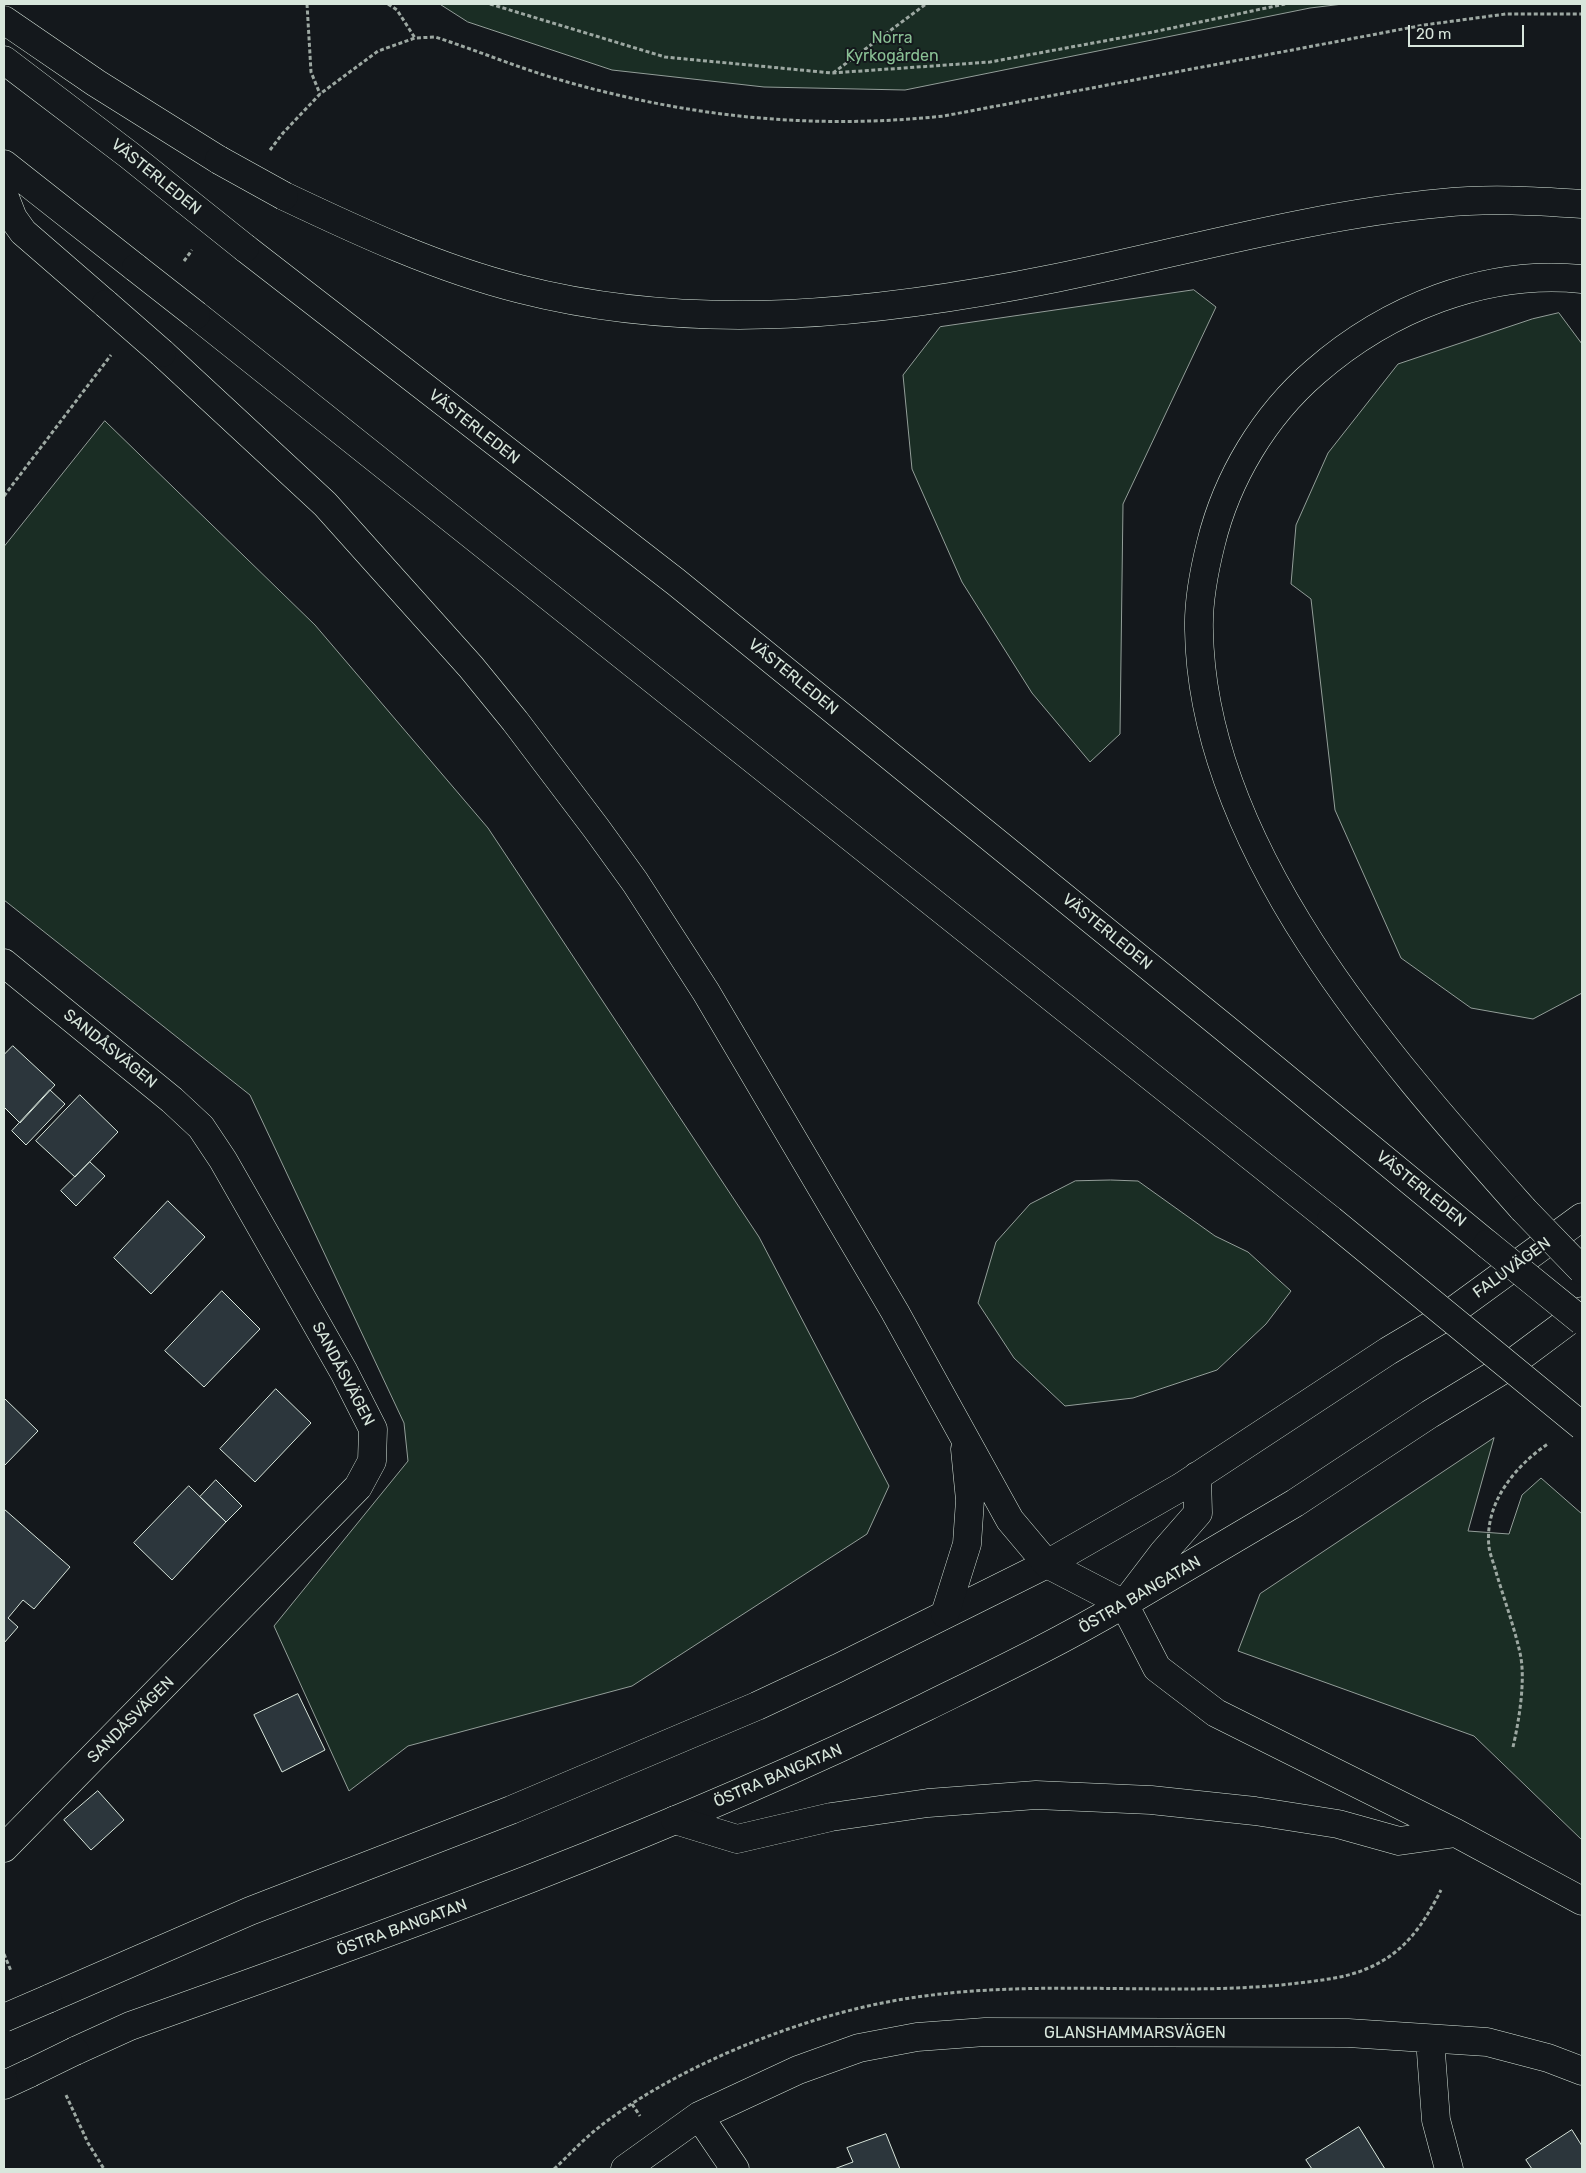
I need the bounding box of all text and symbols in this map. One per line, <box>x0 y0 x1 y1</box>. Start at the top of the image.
scale bar <box>1411 15 1527 47</box>
text: 20 m <box>1416 25 1451 43</box>
park label: Norra Kyrkogården <box>845 28 939 66</box>
street label: VÄSTERLEDEN <box>107 135 205 219</box>
street label: VÄSTERLEDEN <box>425 386 523 468</box>
street label: VÄSTERLEDEN <box>744 635 842 719</box>
street label: VÄSTERLEDEN <box>1058 890 1156 974</box>
street label: SANDÅSVÄGEN <box>59 1006 161 1092</box>
street label: VÄSTERLEDEN <box>1372 1147 1470 1231</box>
street label: FALUVÄGEN <box>1469 1233 1555 1303</box>
street label: SANDÅSVÄGEN <box>308 1319 378 1429</box>
street label: ÖSTRA BANGATAN <box>1076 1552 1204 1638</box>
street label: SANDÅSVÄGEN <box>84 1673 178 1767</box>
street label: ÖSTRA BANGATAN <box>711 1740 845 1812</box>
street label: ÖSTRA BANGATAN <box>334 1895 470 1961</box>
street label: GLANSHAMMARSVÄGEN <box>1044 2023 1226 2043</box>

